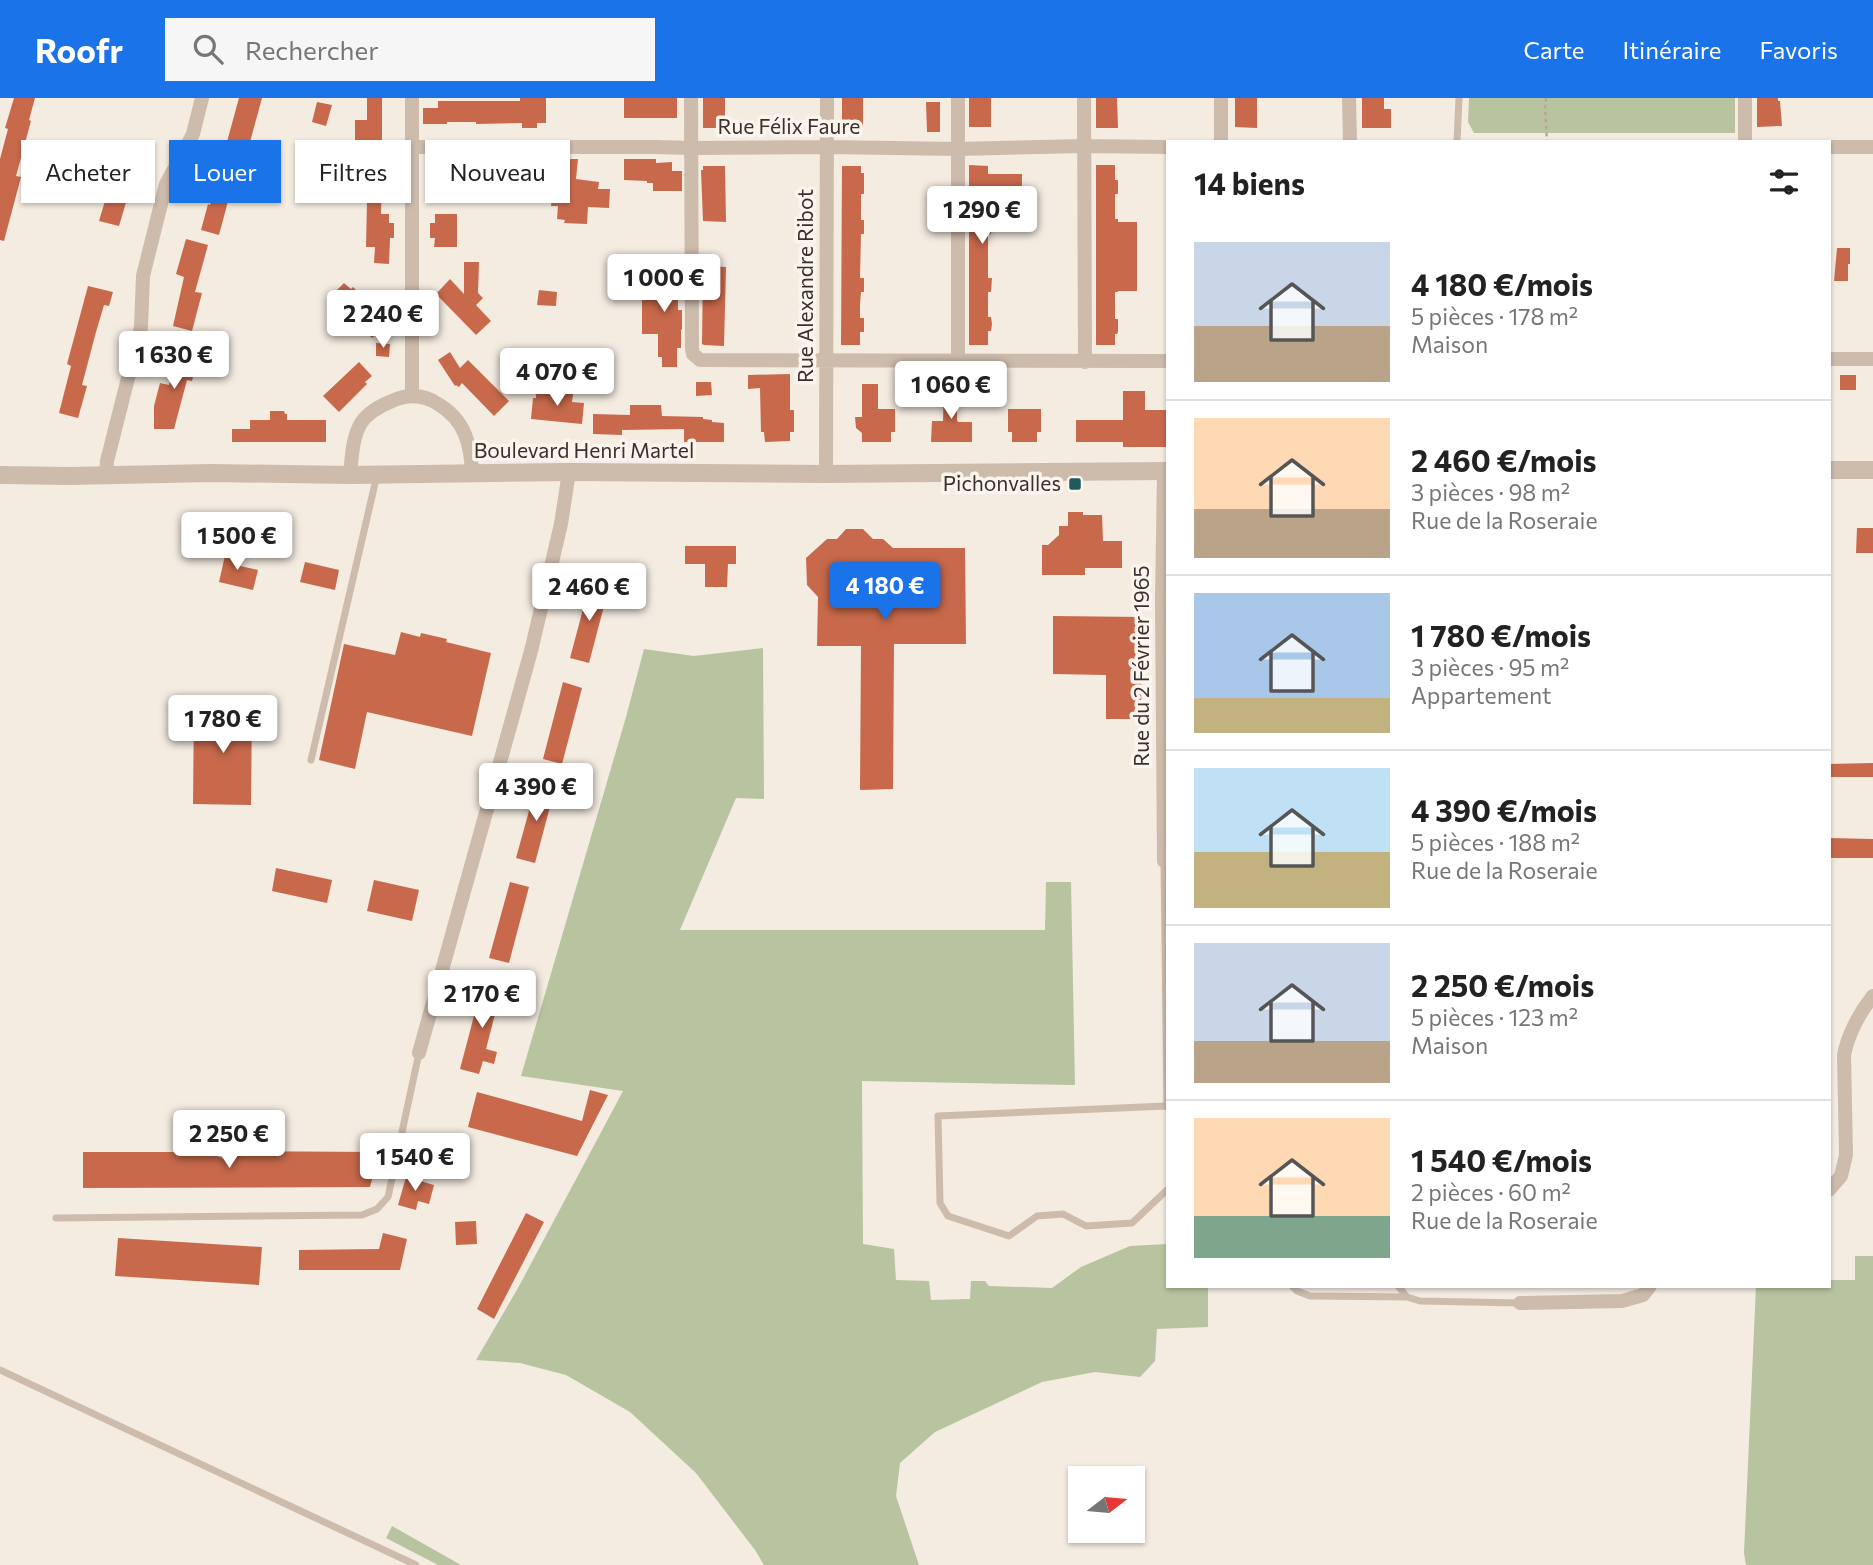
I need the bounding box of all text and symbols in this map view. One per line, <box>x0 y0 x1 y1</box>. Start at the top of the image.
search box <box>165 18 655 81</box>
text: Roofr <box>35 29 123 70</box>
icon: search <box>189 30 227 68</box>
text: Rechercher <box>245 34 379 65</box>
text: Carte <box>1524 35 1585 64</box>
text: Itinéraire <box>1623 35 1722 64</box>
text: Favoris <box>1760 35 1838 64</box>
street label: Rue Félix Faure <box>718 113 860 138</box>
chip: Acheter <box>21 140 155 203</box>
chip: Louer <box>169 140 281 203</box>
chip: Filtres <box>295 140 411 203</box>
chip: Nouveau <box>425 140 570 203</box>
icon: filters <box>1765 163 1803 201</box>
text: 14 biens <box>1194 164 1305 201</box>
pin: 1 290 € <box>917 186 1047 246</box>
street label: Rue Alexandre Ribot <box>792 189 817 383</box>
text: 1 290 € <box>943 195 1021 223</box>
pin: 1 000 € <box>599 254 729 314</box>
text: 1 000 € <box>623 263 705 291</box>
text: 4 180 €/mois <box>1411 265 1593 302</box>
icon: home <box>1250 270 1334 354</box>
pin: 2 240 € <box>318 290 448 350</box>
text: 2 240 € <box>343 299 423 327</box>
text: 5 pièces · 178 m² <box>1411 302 1578 330</box>
text: Maison <box>1411 330 1488 358</box>
pin: 1 630 € <box>109 331 239 391</box>
text: 1 630 € <box>135 340 213 368</box>
pin: 4 070 € <box>492 348 622 408</box>
text: 4 070 € <box>516 357 598 385</box>
pin: 1 060 € <box>886 362 1016 421</box>
text: 1 060 € <box>911 370 991 398</box>
street label: Boulevard Henri Martel <box>474 437 694 462</box>
text: 2 460 €/mois <box>1411 441 1597 478</box>
icon: home <box>1250 446 1334 530</box>
place label: Pichonvalles <box>943 470 1061 495</box>
marker: Pichonvalles <box>1067 476 1083 492</box>
text: 3 pièces · 98 m² <box>1411 478 1570 506</box>
text: Rue de la Roseraie <box>1411 506 1598 534</box>
pin: 1 500 € <box>172 512 302 572</box>
text: 1 500 € <box>197 521 277 549</box>
pin: 4 180 € <box>820 562 950 622</box>
pin: 2 460 € <box>524 564 654 623</box>
street label: Rue du 2 Février 1965 <box>1128 565 1153 767</box>
text: 4 180 € <box>845 571 925 599</box>
text: 2 460 € <box>548 572 630 600</box>
text: 1 780 €/mois <box>1411 616 1591 653</box>
icon: home <box>1250 621 1334 705</box>
text: 3 pièces · 95 m² <box>1411 653 1569 681</box>
text: Appartement <box>1411 681 1552 709</box>
pin: 1 780 € <box>158 696 288 755</box>
text: 1 780 € <box>184 704 262 732</box>
pin: 4 390 € <box>471 764 601 823</box>
text: 4 390 € <box>495 772 577 800</box>
text: 4 390 €/mois <box>1411 791 1597 828</box>
icon: home <box>1250 796 1334 880</box>
text: 5 pièces · 188 m² <box>1411 828 1580 856</box>
text: Rue de la Roseraie <box>1411 856 1598 884</box>
text: 2 250 €/mois <box>1411 966 1594 1003</box>
pin: 2 170 € <box>417 970 547 1030</box>
icon: home <box>1250 971 1334 1055</box>
text: 2 170 € <box>444 979 520 1007</box>
text: 5 pièces · 123 m² <box>1411 1003 1578 1031</box>
text: Maison <box>1411 1031 1488 1059</box>
pin: 2 250 € <box>164 1110 294 1170</box>
text: 2 250 € <box>189 1119 269 1147</box>
pin: 1 540 € <box>350 1134 480 1193</box>
text: 1 540 €/mois <box>1411 1141 1592 1178</box>
text: 1 540 € <box>376 1142 454 1170</box>
icon: home <box>1250 1146 1334 1230</box>
text: 2 pièces · 60 m² <box>1411 1178 1571 1206</box>
text: Rue de la Roseraie <box>1411 1206 1598 1234</box>
north arrow <box>1068 1466 1144 1544</box>
map controls <box>1068 1466 1145 1543</box>

